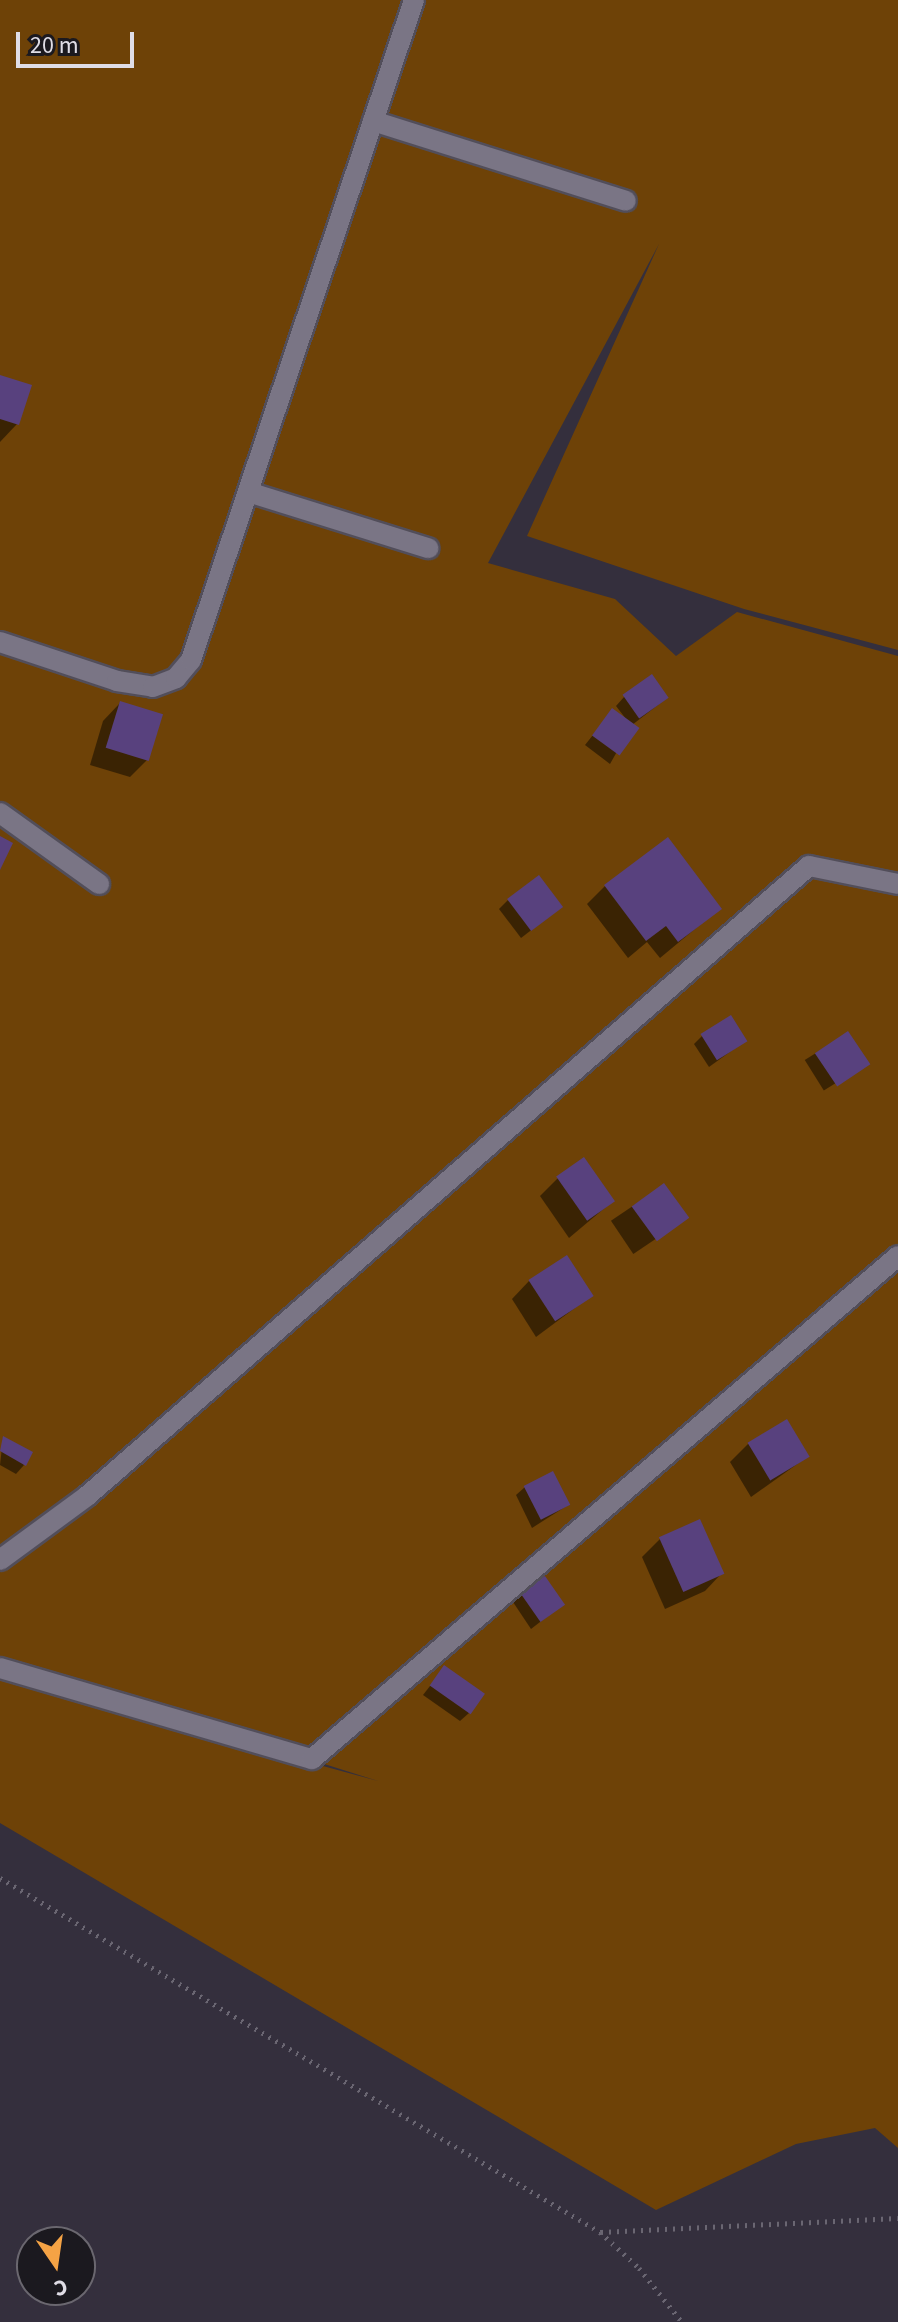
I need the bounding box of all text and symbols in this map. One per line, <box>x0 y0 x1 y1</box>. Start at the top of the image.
scale bar <box>20 16 138 66</box>
text: 20 m <box>30 28 79 63</box>
north arrow <box>16 2226 96 2306</box>
text: С <box>51 2270 71 2304</box>

